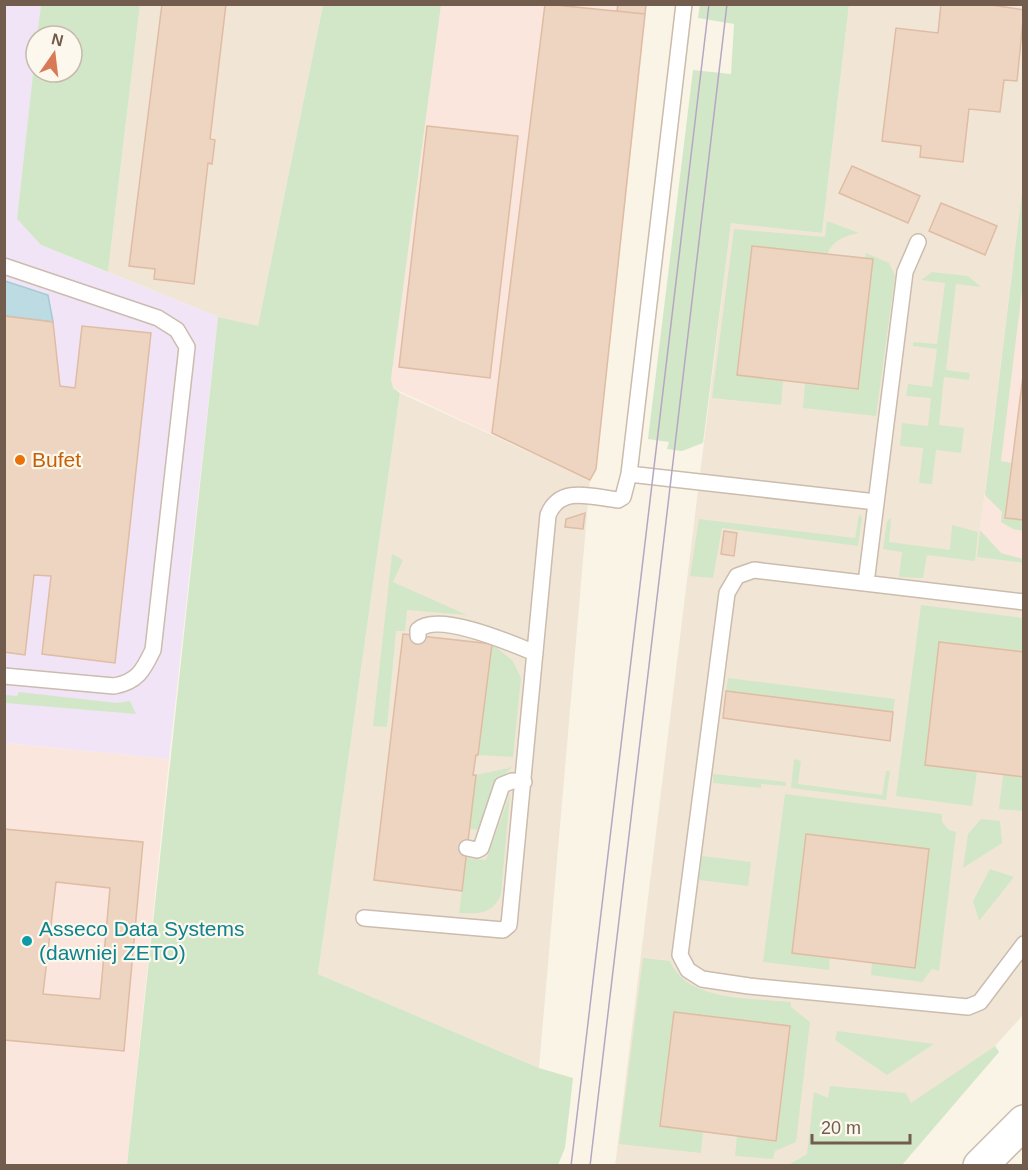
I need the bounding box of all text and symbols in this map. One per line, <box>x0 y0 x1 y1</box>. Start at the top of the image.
north arrow <box>24 24 84 84</box>
text: N <box>50 30 65 50</box>
place label: Bufet <box>32 448 81 471</box>
marker: Bufet <box>13 453 27 467</box>
place label: Asseco Data Systems (dawniej ZETO) <box>39 917 244 964</box>
marker: Asseco Data Systems (dawniej ZETO) <box>20 934 34 948</box>
scale bar <box>812 1107 910 1145</box>
text: 20 m <box>821 1118 861 1138</box>

